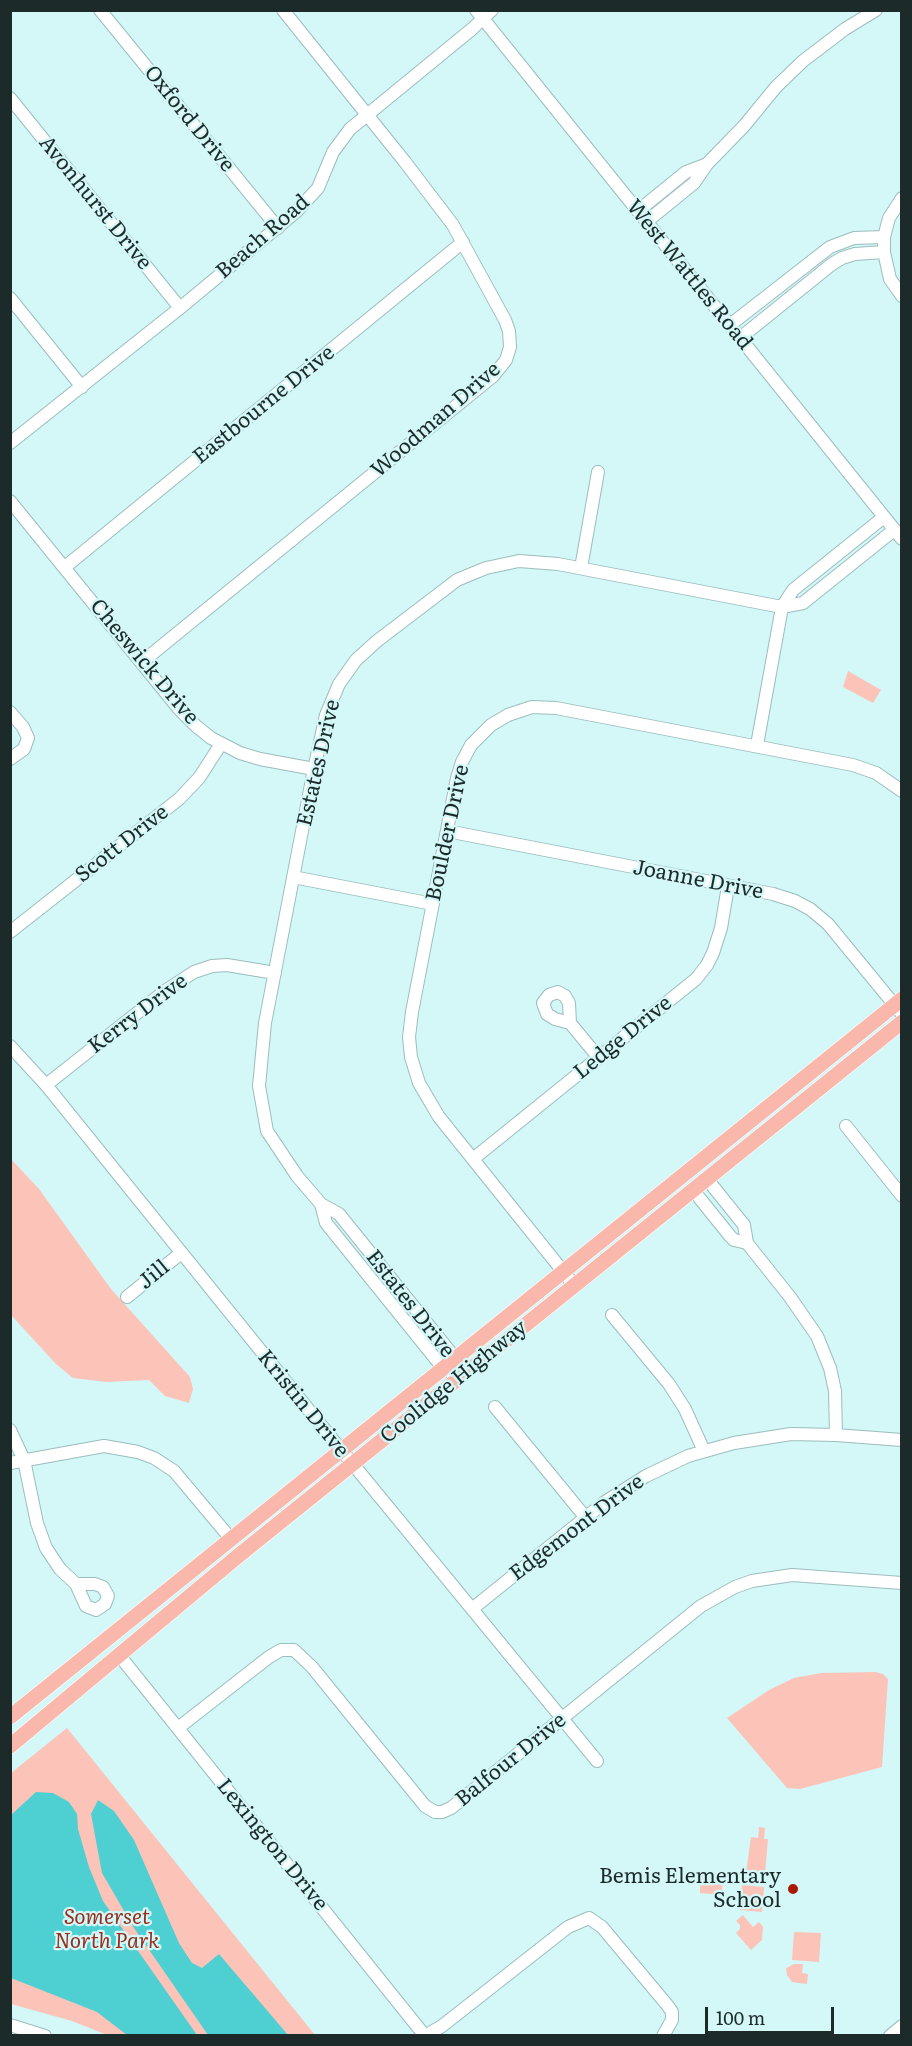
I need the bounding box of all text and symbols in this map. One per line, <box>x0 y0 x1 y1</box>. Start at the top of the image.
street label: Oxford Drive <box>138 61 240 177</box>
street label: Avonhurst Drive <box>33 131 157 275</box>
street label: Beach Road <box>211 190 315 284</box>
street label: West Wattles Road <box>621 195 757 355</box>
street label: Eastbourne Drive <box>188 340 340 470</box>
street label: Woodman Drive <box>366 357 506 483</box>
street label: Cheswick Drive <box>84 594 204 730</box>
street label: Estates Drive <box>292 697 346 829</box>
street label: Boulder Drive <box>421 762 475 904</box>
street label: Scott Drive <box>70 800 174 888</box>
street label: Joanne Drive <box>631 855 765 905</box>
street label: Kerry Drive <box>84 969 192 1059</box>
street label: Ledge Drive <box>569 991 677 1085</box>
street label: Estates Drive <box>360 1245 460 1363</box>
street label: Jill <box>133 1255 175 1295</box>
street label: Coolidge Highway <box>376 1315 532 1449</box>
street label: Kristin Drive <box>252 1345 354 1463</box>
street label: Edgemont Drive <box>505 1469 649 1587</box>
street label: Balfour Drive <box>451 1708 571 1812</box>
street label: Lexington Drive <box>211 1774 333 1916</box>
place label: Bemis Elementary School <box>599 1864 781 1914</box>
marker: Bemis Elementary School <box>786 1882 800 1896</box>
park label: Somerset North Park <box>55 1905 159 1955</box>
scale bar <box>708 1995 837 2033</box>
text: 100 m <box>716 2004 765 2031</box>

